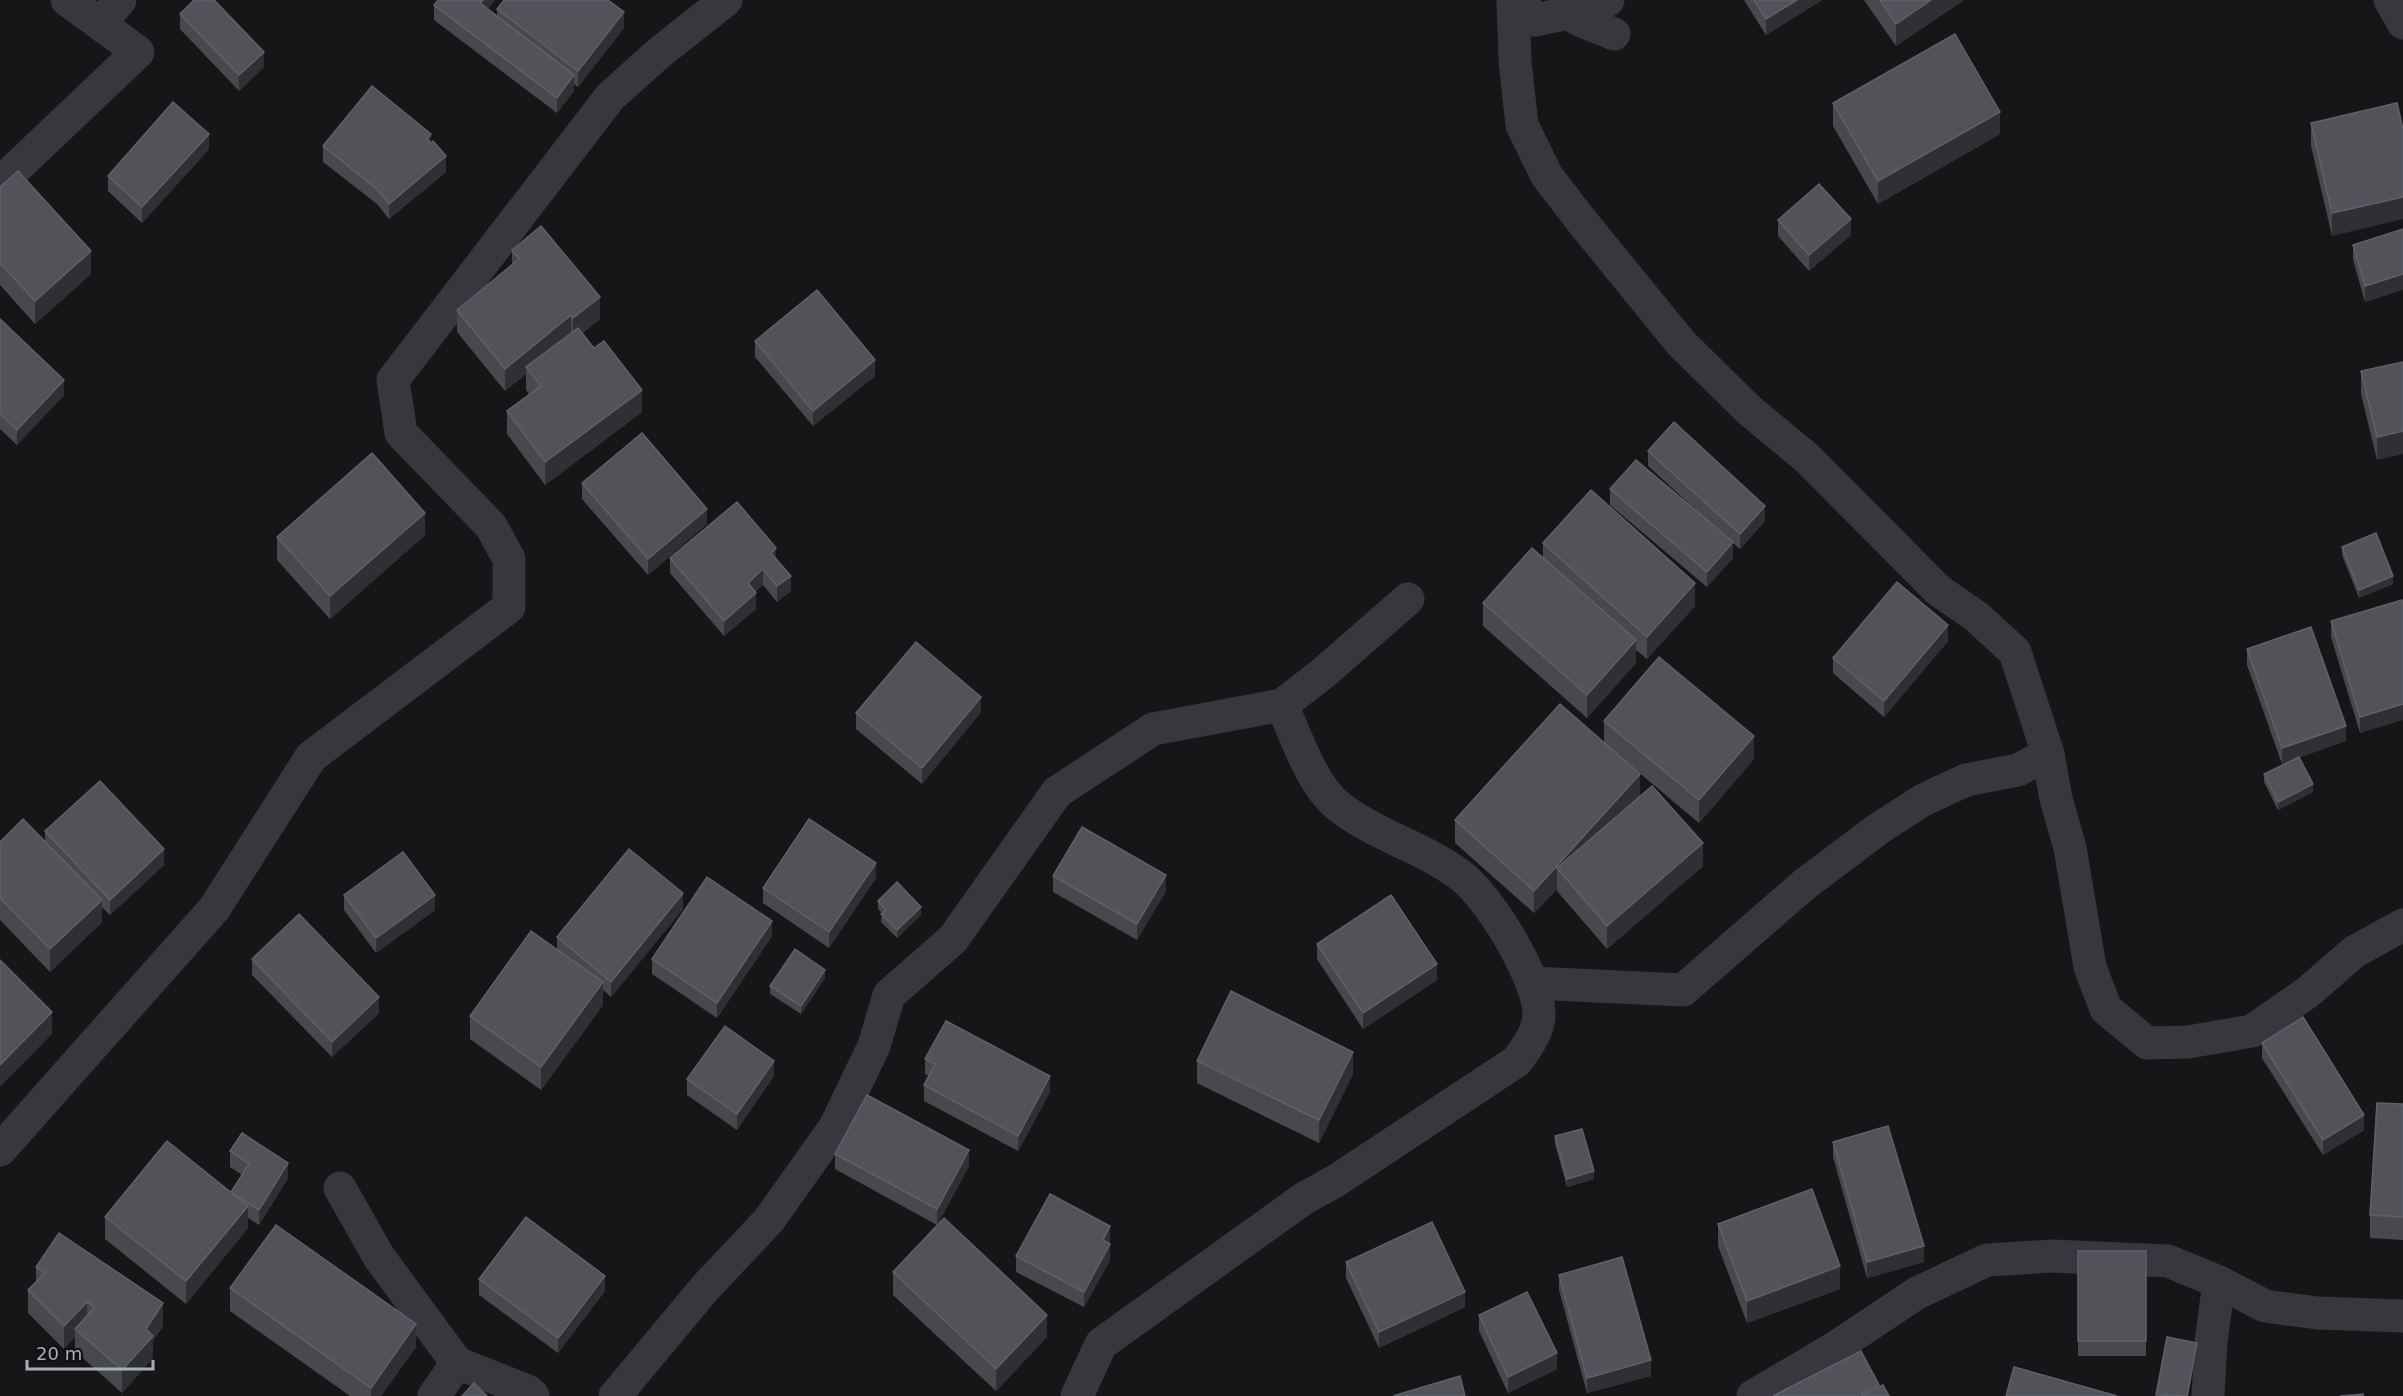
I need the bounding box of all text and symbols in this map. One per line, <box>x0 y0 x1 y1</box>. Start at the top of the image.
scale bar <box>27 1333 153 1371</box>
text: 20 m <box>36 1343 82 1364</box>

